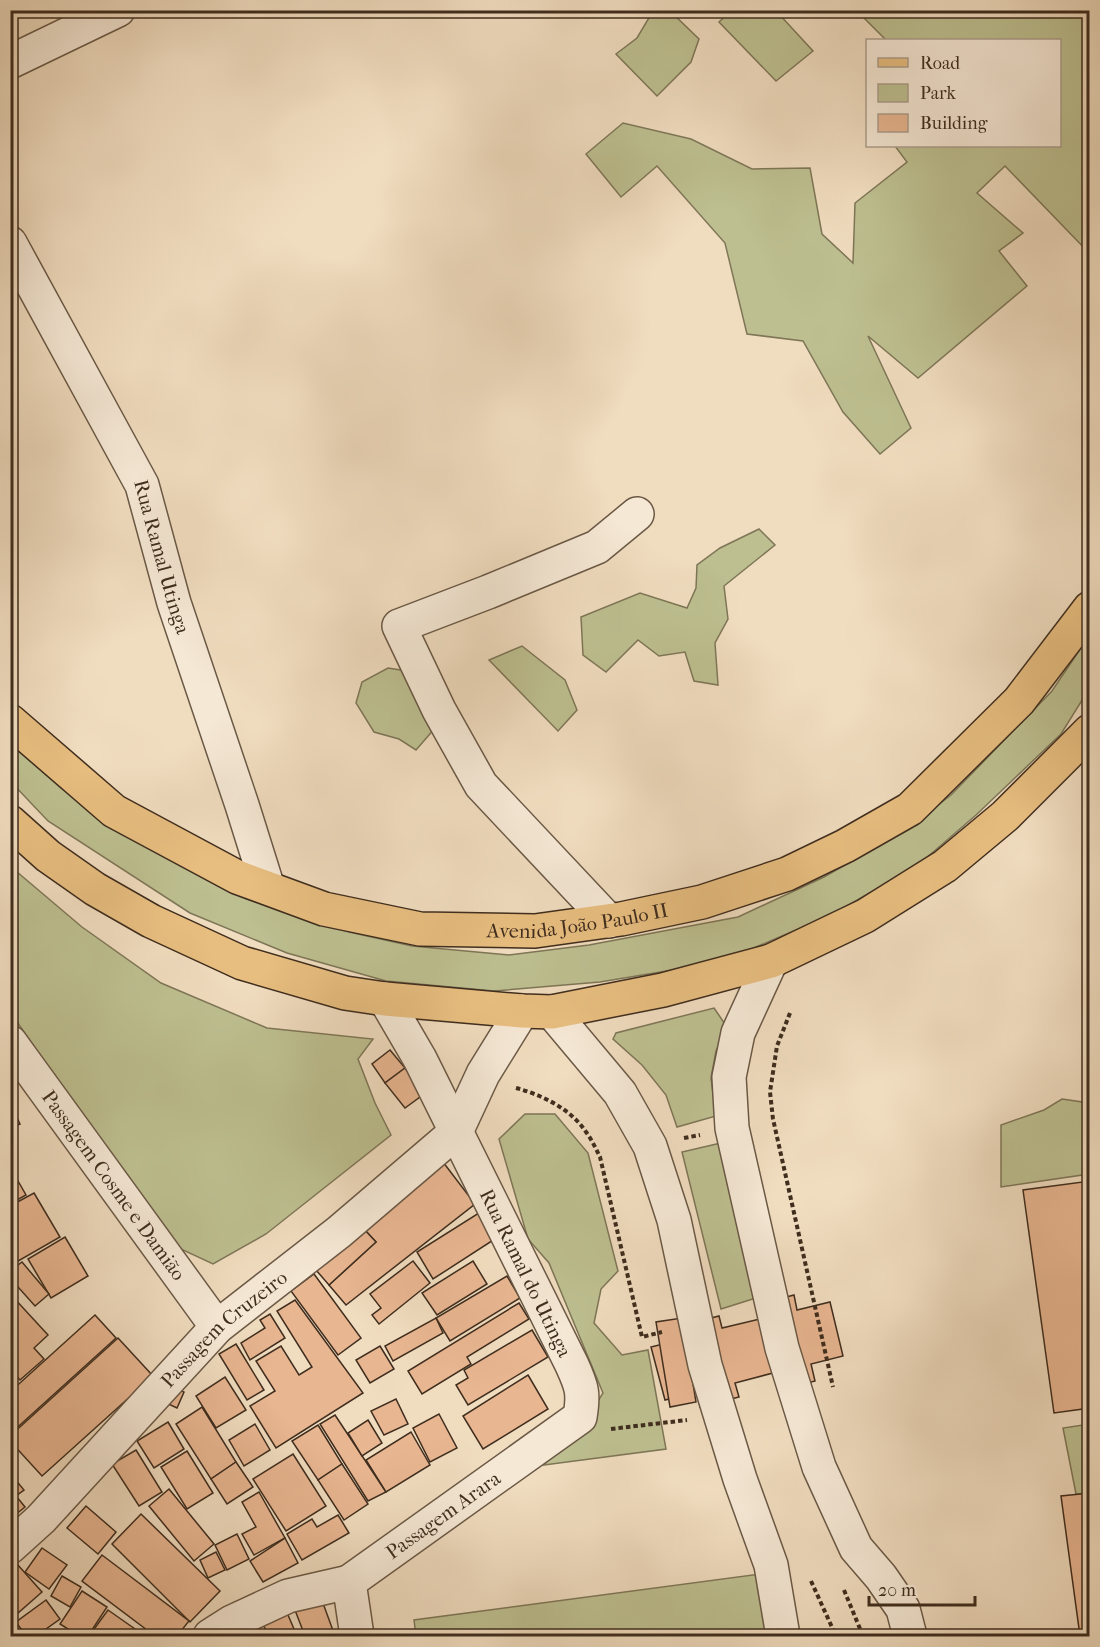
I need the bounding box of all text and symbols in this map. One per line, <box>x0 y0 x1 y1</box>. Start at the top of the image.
legend <box>866 39 1061 147</box>
text: Road <box>920 53 960 74</box>
text: Park <box>920 83 957 104</box>
text: Building <box>920 113 988 134</box>
street label: Rua Ramal Utinga <box>129 477 195 637</box>
street label: Avenida João Paulo II <box>486 898 670 943</box>
street label: Passagem Cosme e Damião <box>37 1086 190 1285</box>
street label: Rua Ramal do Utinga <box>475 1185 577 1362</box>
street label: Passagem Cruzeiro <box>156 1266 292 1392</box>
street label: Passagem Arara <box>382 1466 506 1564</box>
scale bar <box>869 1569 976 1607</box>
text: 20 m <box>878 1580 916 1601</box>

